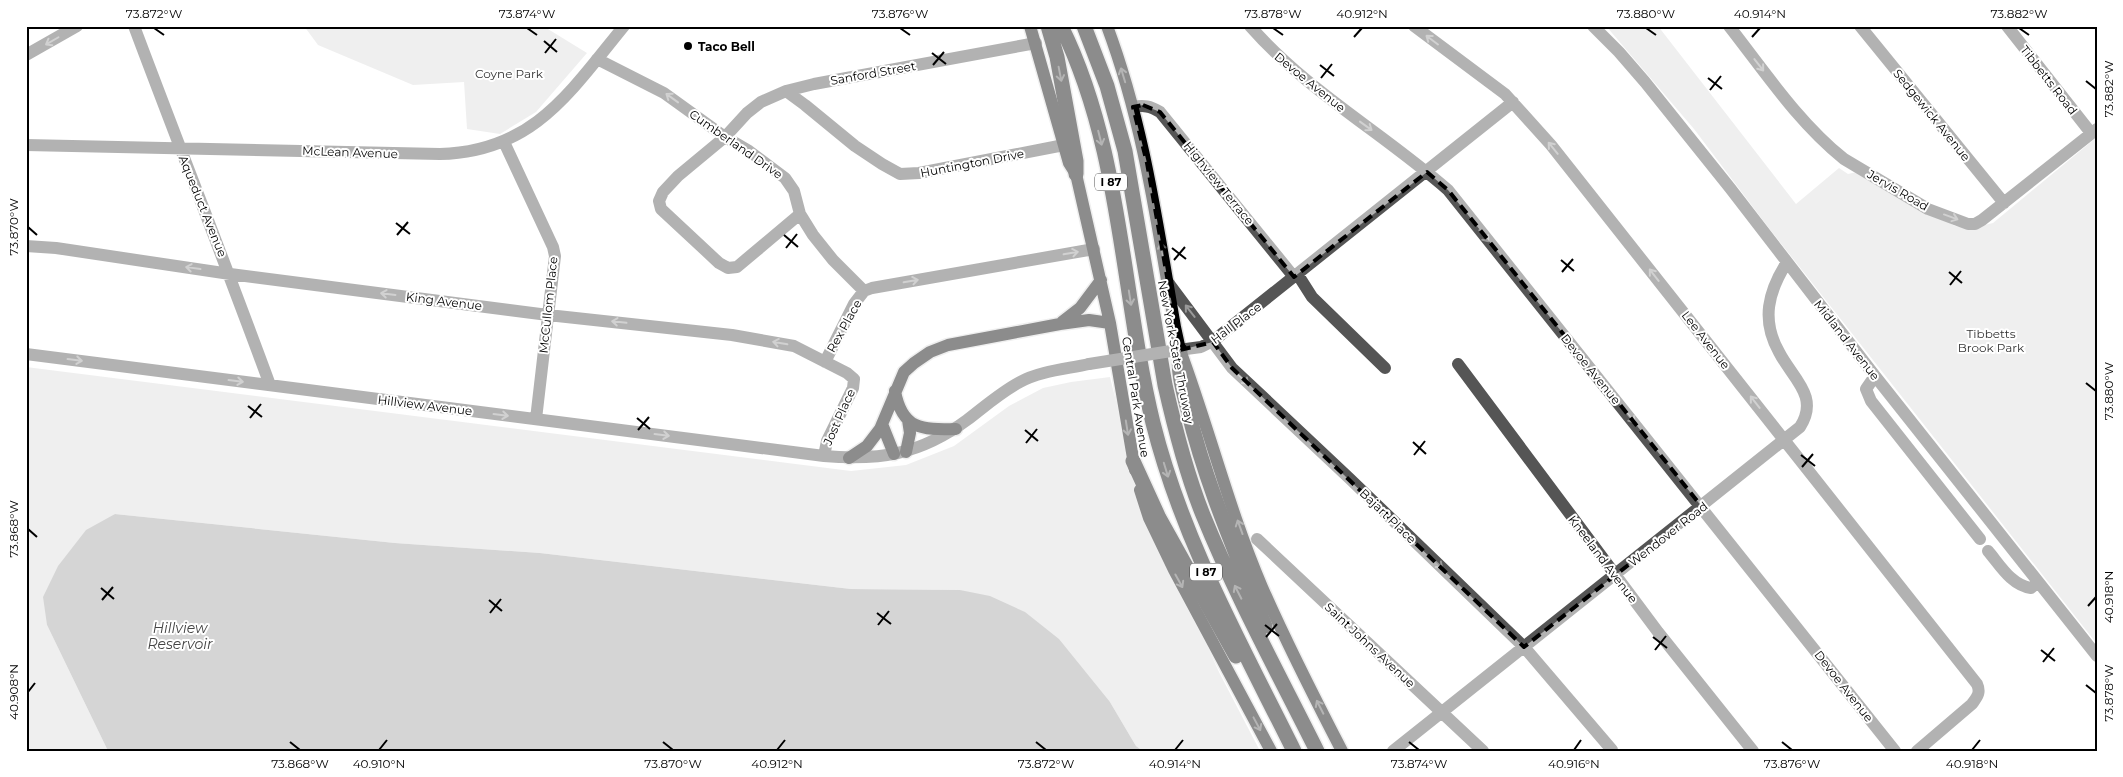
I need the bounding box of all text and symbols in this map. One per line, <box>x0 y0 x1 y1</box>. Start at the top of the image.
text: 73.872°W <box>126 6 182 21</box>
text: 73.874°W <box>499 6 555 21</box>
text: 73.876°W <box>872 6 928 21</box>
text: 73.878°W <box>1244 6 1302 21</box>
text: 40.912°N <box>1336 6 1388 21</box>
text: 73.880°W <box>1617 6 1675 21</box>
text: 40.914°N <box>1734 6 1786 21</box>
text: 73.882°W <box>1990 6 2048 21</box>
one-way arrow <box>1425 35 1439 45</box>
one-way arrow <box>45 36 59 46</box>
place label: Taco Bell <box>698 39 755 54</box>
marker: Taco Bell <box>682 40 694 52</box>
street label: Tibbetts Road <box>2017 42 2081 118</box>
street label: Devoe Avenue <box>1272 49 1348 115</box>
street label: Sanford Street <box>829 58 917 88</box>
one-way arrow <box>1753 58 1764 71</box>
text: 73.882°W <box>2101 60 2116 118</box>
one-way arrow <box>1055 65 1065 81</box>
park label: Coyne Park <box>475 66 544 81</box>
street label: Sedgewick Avenue <box>1890 66 1974 164</box>
one-way arrow <box>1118 67 1128 83</box>
one-way arrow <box>665 93 679 103</box>
street label: Cumberland Drive <box>687 106 785 182</box>
one-way arrow <box>1359 121 1373 131</box>
one-way arrow <box>1096 130 1106 146</box>
street label: Highview Terrace <box>1181 138 1257 228</box>
one-way arrow <box>1547 141 1558 154</box>
street label: McLean Avenue <box>302 143 398 161</box>
street label: Huntington Drive <box>919 146 1025 180</box>
street label: Aqueduct Avenue <box>176 153 230 259</box>
street label: Jervis Road <box>1864 166 1931 214</box>
road number: I 87 <box>1095 173 1127 190</box>
text: 73.870°W <box>6 198 21 256</box>
one-way arrow <box>1943 213 1959 222</box>
one-way arrow <box>1479 229 1490 242</box>
one-way arrow <box>1156 243 1166 259</box>
one-way arrow <box>1063 248 1079 258</box>
street label: McCullom Place <box>535 256 561 354</box>
one-way arrow <box>185 263 201 273</box>
one-way arrow <box>1649 268 1659 282</box>
one-way arrow <box>903 275 919 285</box>
street label: New York State Thruway <box>1155 279 1197 425</box>
one-way arrow <box>381 289 397 299</box>
street label: King Avenue <box>405 289 483 313</box>
one-way arrow <box>1125 290 1135 306</box>
street label: Rex Place <box>823 297 865 355</box>
street label: Midland Avenue <box>1811 297 1883 383</box>
street label: Hall Place <box>1208 299 1264 347</box>
one-way arrow <box>1185 305 1196 318</box>
street label: Lee Avenue <box>1679 308 1733 372</box>
one-way arrow <box>612 317 628 327</box>
park label: Tibbetts Brook Park <box>1958 326 2025 355</box>
street label: Devoe Avenue <box>1558 331 1624 407</box>
street label: Central Park Avenue <box>1119 336 1153 458</box>
one-way arrow <box>773 338 789 348</box>
one-way arrow <box>66 355 82 365</box>
text: 73.880°W <box>2101 362 2116 420</box>
one-way arrow <box>1237 373 1250 385</box>
one-way arrow <box>227 376 243 386</box>
street label: Jost Place <box>819 386 858 448</box>
street label: Hillview Avenue <box>377 392 473 418</box>
one-way arrow <box>1750 396 1761 409</box>
one-way arrow <box>493 410 509 420</box>
one-way arrow <box>1624 410 1635 423</box>
one-way arrow <box>1123 420 1133 436</box>
one-way arrow <box>654 430 670 440</box>
one-way arrow <box>1162 461 1172 477</box>
street label: Bajart Place <box>1357 485 1419 547</box>
street label: Wendover Road <box>1625 498 1711 570</box>
text: 73.868°W <box>6 500 21 558</box>
street label: Kneeland Avenue <box>1565 512 1641 606</box>
one-way arrow <box>1235 520 1244 535</box>
one-way arrow <box>1431 557 1444 569</box>
road number: I 87 <box>1190 564 1222 580</box>
text: 40.918°N <box>2101 571 2116 623</box>
one-way arrow <box>1175 573 1185 587</box>
one-way arrow <box>1233 585 1243 600</box>
street label: Saint Johns Avenue <box>1322 599 1418 691</box>
water label: Hillview Reservoir <box>147 619 213 653</box>
street label: Devoe Avenue <box>1811 647 1877 725</box>
text: 40.908°N <box>6 664 21 720</box>
text: 73.878°W <box>2101 664 2116 722</box>
one-way arrow <box>1315 700 1324 715</box>
one-way arrow <box>1252 716 1262 731</box>
text: 73.868°W <box>271 756 329 771</box>
text: 40.910°N <box>353 756 405 771</box>
text: 73.870°W <box>644 756 702 771</box>
text: 40.912°N <box>751 756 803 771</box>
text: 73.872°W <box>1018 756 1074 771</box>
text: 40.914°N <box>1149 756 1201 771</box>
text: 73.874°W <box>1391 756 1447 771</box>
text: 40.916°N <box>1548 756 1600 771</box>
text: 73.876°W <box>1764 756 1820 771</box>
text: 40.918°N <box>1946 756 1998 771</box>

